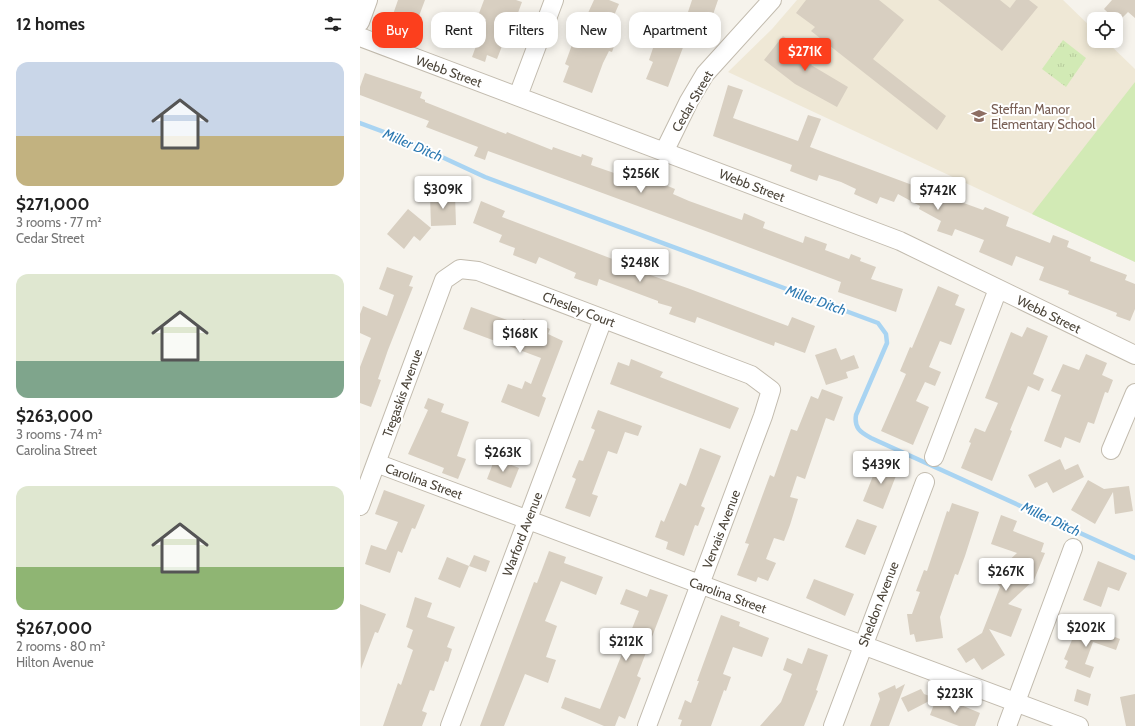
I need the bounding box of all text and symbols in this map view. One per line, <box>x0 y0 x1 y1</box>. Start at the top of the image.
chip: Buy <box>372 12 423 48</box>
chip: Rent <box>431 12 486 48</box>
chip: Filters <box>494 12 558 48</box>
chip: New <box>566 12 621 48</box>
chip: Apartment <box>629 12 721 48</box>
map controls <box>1087 12 1123 48</box>
button: locate <box>1087 12 1123 48</box>
icon: filters <box>322 13 344 35</box>
text: 12 homes <box>16 14 85 34</box>
pin: $271K <box>777 38 833 72</box>
text: $271K <box>788 43 822 59</box>
street label: Webb Street <box>414 52 485 91</box>
street label: Cedar Street <box>668 67 716 135</box>
icon: home <box>144 88 216 160</box>
place label: Steffan Manor Elementary School <box>991 101 1095 132</box>
school or university icon: Steffan Manor Elementary School <box>970 107 988 125</box>
water label: Miller Ditch <box>380 124 445 166</box>
pin: $256K <box>613 160 669 194</box>
text: $256K <box>623 165 659 181</box>
street label: Webb Street <box>717 165 788 205</box>
pin: $309K <box>415 176 471 210</box>
pin: $742K <box>910 177 966 211</box>
text: $309K <box>423 181 463 197</box>
text: $742K <box>920 182 956 198</box>
text: $271,000 <box>16 194 90 214</box>
text: 3 rooms · 77 m² <box>16 214 102 230</box>
text: Cedar Street <box>16 230 84 246</box>
pin: $248K <box>612 249 668 283</box>
text: $248K <box>621 254 659 270</box>
water label: Miller Ditch <box>782 280 849 319</box>
street label: Chesley Court <box>540 288 618 330</box>
street label: Webb Street <box>1014 292 1084 337</box>
icon: home <box>144 300 216 372</box>
pin: $168K <box>492 320 548 354</box>
text: $168K <box>502 325 538 341</box>
street label: Tregaskis Avenue <box>379 346 425 439</box>
text: $263,000 <box>16 406 93 426</box>
text: 3 rooms · 74 m² <box>16 426 102 442</box>
pin: $263K <box>475 439 531 473</box>
text: Carolina Street <box>16 442 97 458</box>
text: $263K <box>485 444 521 460</box>
pin: $439K <box>853 451 909 485</box>
text: $439K <box>862 456 900 472</box>
street label: Carolina Street <box>383 460 465 503</box>
street label: Vervais Avenue <box>699 487 743 571</box>
street label: Warford Avenue <box>499 489 545 578</box>
water label: Miller Ditch <box>1018 497 1083 540</box>
icon: home <box>144 512 216 584</box>
pin: $267K <box>978 558 1034 592</box>
street label: Sheldon Avenue <box>854 559 902 649</box>
text: $267K <box>988 563 1024 579</box>
street label: Carolina Street <box>687 574 769 617</box>
pin: $202K <box>1058 614 1114 648</box>
text: $267,000 <box>16 618 92 638</box>
text: $202K <box>1067 619 1105 635</box>
pin: $212K <box>598 628 654 662</box>
text: $212K <box>609 633 643 649</box>
text: 2 rooms · 80 m² <box>16 638 105 654</box>
text: Hilton Avenue <box>16 654 94 670</box>
pin: $223K <box>927 680 983 714</box>
text: $223K <box>937 685 973 701</box>

